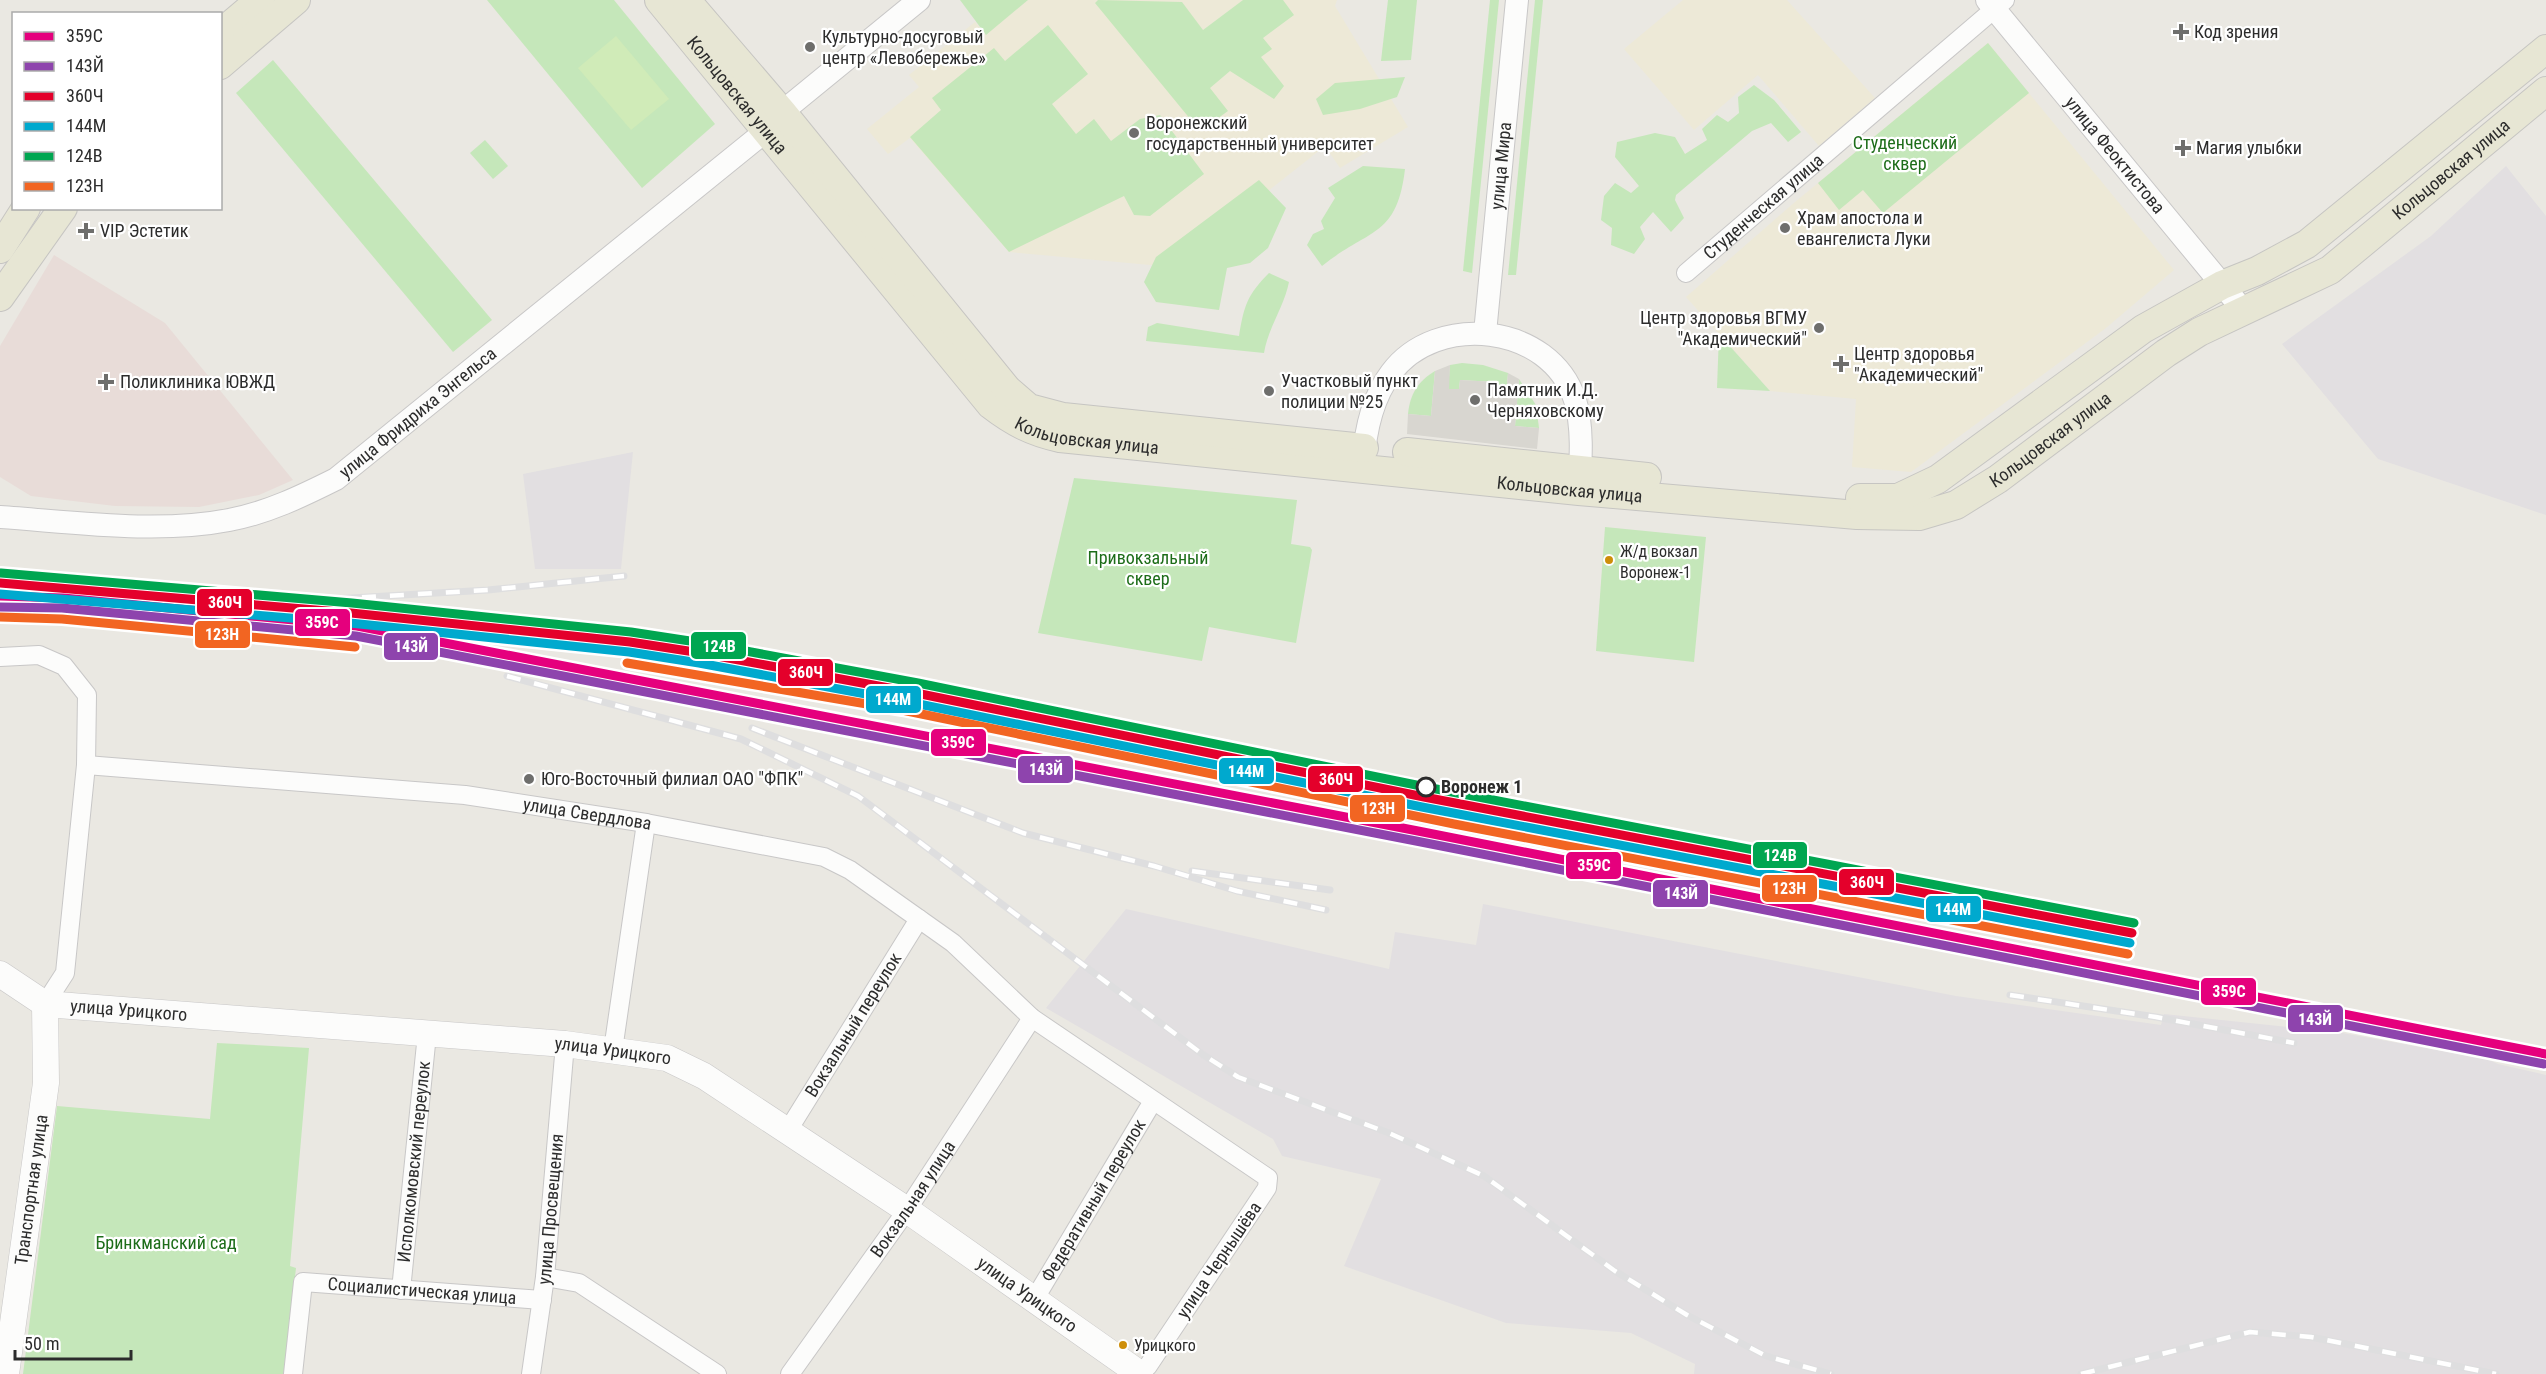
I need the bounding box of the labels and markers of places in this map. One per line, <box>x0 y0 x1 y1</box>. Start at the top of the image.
place label: Код зрения <box>2194 21 2278 42</box>
marker: Код зрения <box>2172 23 2190 41</box>
place label: Культурно-досуговый центр «Левобережье» <box>822 26 986 68</box>
marker: Культурно-досуговый центр «Левобережье» <box>803 40 817 54</box>
place label: Воронежский государственный университет <box>1146 112 1374 154</box>
marker: Воронежский государственный университет <box>1127 126 1141 140</box>
place label: Магия улыбки <box>2196 137 2302 158</box>
marker: Магия улыбки <box>2174 139 2192 157</box>
place label: Храм апостола и евангелиста Луки <box>1797 207 1931 249</box>
place label: VIP Эстетик <box>100 220 189 241</box>
marker: Храм апостола и евангелиста Луки <box>1778 221 1792 235</box>
marker: VIP Эстетик <box>77 222 95 240</box>
place label: Центр здоровья ВГМУ "Академический" <box>1640 307 1807 349</box>
marker: Центр здоровья ВГМУ "Академический" <box>1812 321 1826 335</box>
place label: Центр здоровья "Академический" <box>1854 343 1983 385</box>
marker: Центр здоровья "Академический" <box>1832 355 1850 373</box>
place label: Участковый пункт полиции №25 <box>1281 370 1418 412</box>
place label: Поликлиника ЮВЖД <box>120 371 275 392</box>
marker: Поликлиника ЮВЖД <box>97 373 115 391</box>
place label: Памятник И.Д. Черняховскому <box>1487 379 1604 421</box>
marker: Участковый пункт полиции №25 <box>1262 384 1276 398</box>
marker: Памятник И.Д. Черняховскому <box>1468 393 1482 407</box>
place label: Ж/д вокзал Воронеж-1 <box>1620 542 1698 582</box>
marker: Ж/д вокзал Воронеж-1 <box>1603 554 1615 566</box>
place label: Юго-Восточный филиал ОАО "ФПК" <box>541 768 803 789</box>
marker: Юго-Восточный филиал ОАО "ФПК" <box>522 772 536 786</box>
place label: Воронеж 1 <box>1441 776 1522 797</box>
marker: Воронеж 1 <box>1416 777 1436 797</box>
place label: Урицкого <box>1134 1336 1196 1355</box>
marker: Урицкого <box>1117 1339 1129 1351</box>

